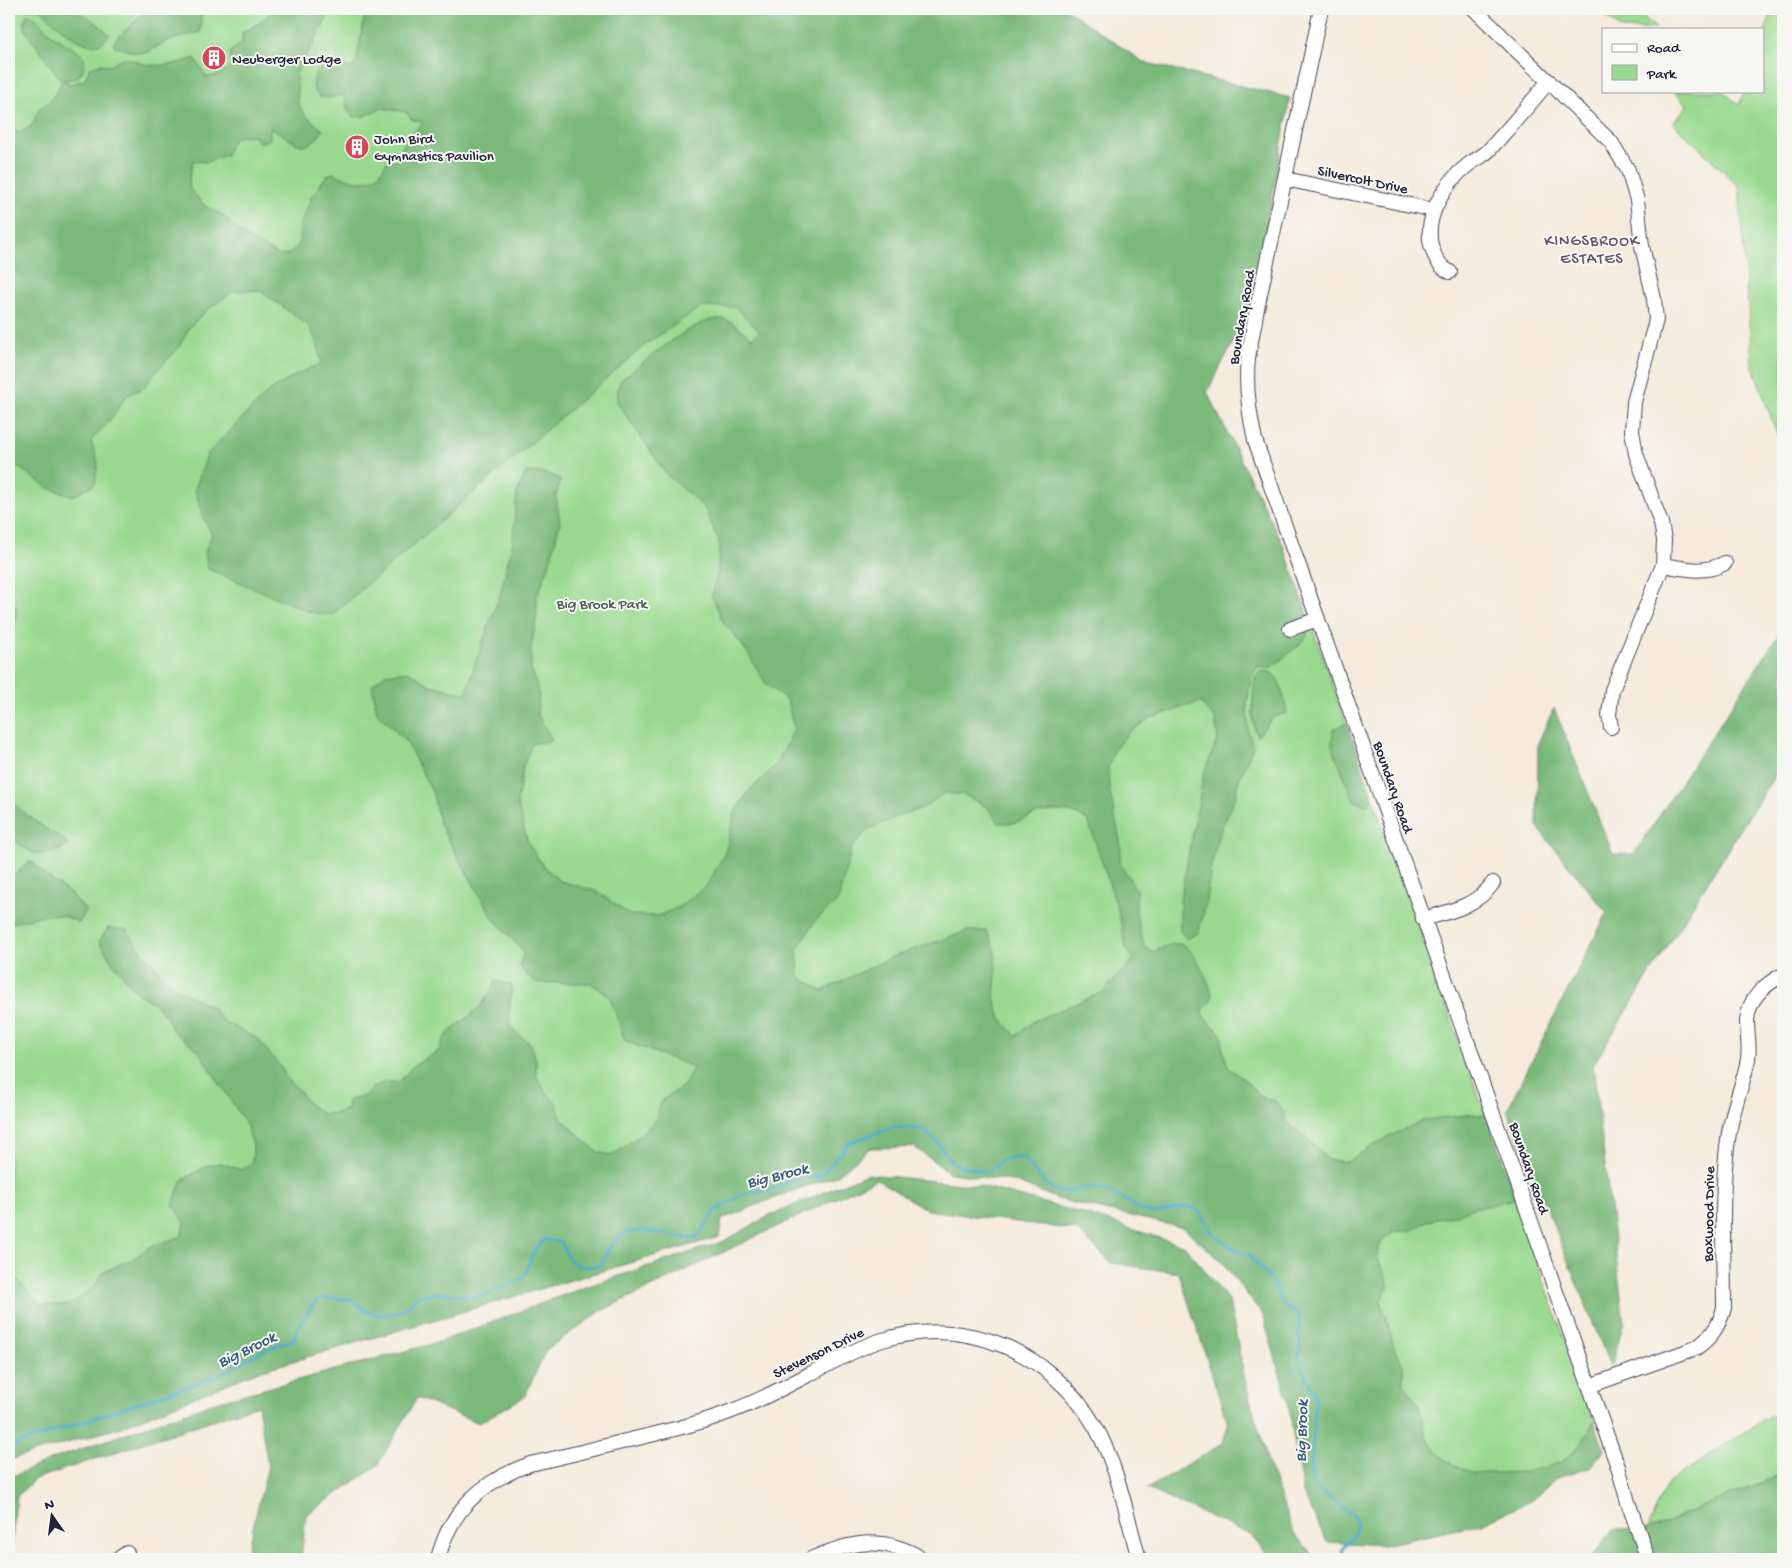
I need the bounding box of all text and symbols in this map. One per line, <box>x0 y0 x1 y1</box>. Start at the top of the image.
legend <box>1602 28 1764 92</box>
text: Road <box>1647 40 1681 58</box>
building icon: Neuberger Lodge <box>201 45 227 71</box>
place label: Neuberger Lodge <box>232 51 341 69</box>
text: Park <box>1646 66 1677 84</box>
place label: John Bird Gymnastics Pavilion <box>374 131 494 166</box>
building icon: John Bird Gymnastics Pavilion <box>344 134 370 160</box>
street label: Silvercolt Drive <box>1316 163 1410 199</box>
district label: KINGSBROOK ESTATES <box>1544 233 1641 270</box>
street label: Boundary Road <box>1226 267 1260 367</box>
park label: Big Brook Park <box>556 596 649 614</box>
street label: Boundary Road <box>1368 739 1417 837</box>
street label: Boundary Road <box>1504 1120 1553 1218</box>
water label: Big Brook <box>745 1160 812 1194</box>
street label: Boxwood Drive <box>1700 1166 1720 1263</box>
street label: Stevenson Drive <box>770 1324 868 1384</box>
water label: Big Brook <box>215 1328 281 1373</box>
water label: Big Brook <box>1293 1398 1314 1462</box>
north arrow <box>28 1490 78 1540</box>
text: N <box>43 1496 56 1515</box>

